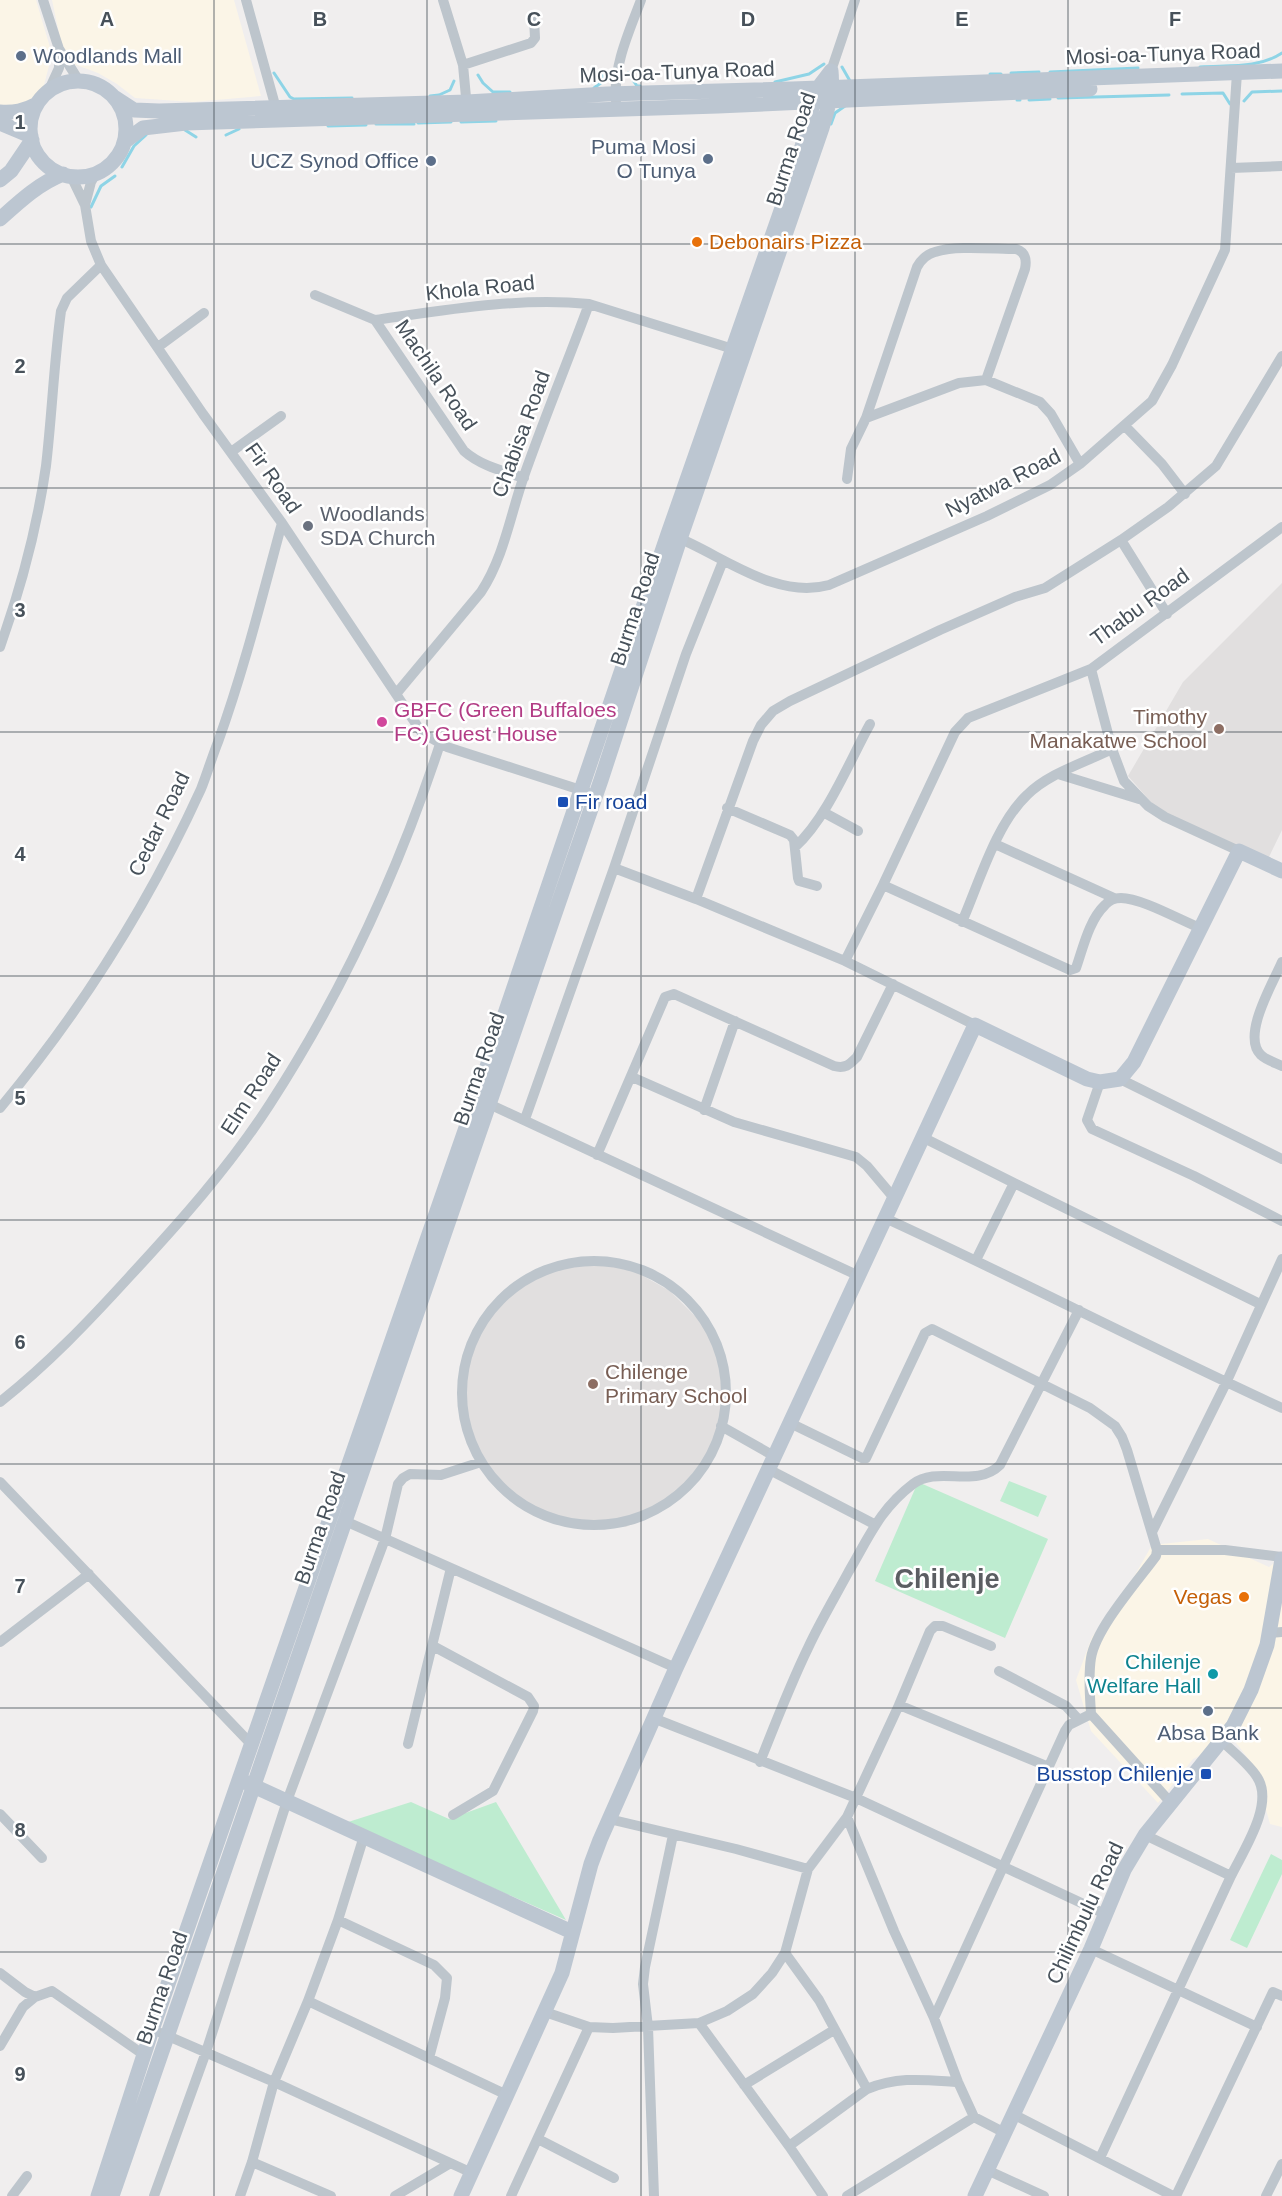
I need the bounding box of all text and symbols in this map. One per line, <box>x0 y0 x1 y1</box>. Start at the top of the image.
text: A <box>100 8 114 30</box>
text: B <box>313 8 327 30</box>
text: C <box>527 8 541 30</box>
text: D <box>741 8 755 30</box>
text: E <box>955 8 969 30</box>
text: F <box>1169 8 1181 30</box>
street label: Mosi-oa-Tunya Road <box>1065 39 1261 68</box>
place label: Woodlands Mall <box>33 44 182 67</box>
marker: Woodlands Mall <box>14 49 28 63</box>
street label: Mosi-oa-Tunya Road <box>579 57 775 86</box>
street label: Burma Road <box>761 89 820 208</box>
text: 1 <box>14 111 26 133</box>
place label: Puma Mosi O Tunya <box>591 135 696 182</box>
place label: UCZ Synod Office <box>250 149 419 172</box>
marker: Puma Mosi O Tunya <box>701 152 715 166</box>
marker: UCZ Synod Office <box>424 154 438 168</box>
place label: Debonairs Pizza <box>709 230 862 253</box>
marker: Debonairs Pizza <box>690 235 704 249</box>
street label: Khola Road <box>424 270 536 305</box>
street label: Machila Road <box>391 315 482 434</box>
text: 2 <box>14 355 26 377</box>
street label: Chabisa Road <box>487 367 554 500</box>
street label: Fir Road <box>241 438 306 517</box>
street label: Nyatwa Road <box>941 444 1064 521</box>
place label: Woodlands SDA Church <box>320 502 436 549</box>
marker: Woodlands SDA Church <box>301 519 315 533</box>
street label: Burma Road <box>605 549 664 668</box>
street label: Thabu Road <box>1086 563 1193 650</box>
text: 3 <box>14 599 26 621</box>
place label: GBFC (Green Buffaloes FC) Guest House <box>394 698 617 745</box>
place label: Timothy Manakatwe School <box>1030 705 1207 752</box>
marker: GBFC (Green Buffaloes FC) Guest House <box>375 715 389 729</box>
marker: Timothy Manakatwe School <box>1212 722 1226 736</box>
street label: Cedar Road <box>123 768 194 880</box>
place label: Fir road <box>575 790 647 813</box>
marker: Fir road <box>556 795 570 809</box>
text: 4 <box>14 843 26 865</box>
street label: Burma Road <box>448 1009 509 1128</box>
street label: Elm Road <box>216 1049 285 1139</box>
text: 5 <box>14 1087 26 1109</box>
text: 6 <box>14 1331 26 1353</box>
place label: Chilenge Primary School <box>605 1360 747 1407</box>
marker: Chilenge Primary School <box>586 1377 600 1391</box>
street label: Burma Road <box>289 1468 350 1587</box>
district label: Chilenje <box>894 1564 1000 1594</box>
text: 7 <box>14 1575 26 1597</box>
place label: Vegas <box>1174 1585 1232 1608</box>
marker: Vegas <box>1237 1590 1251 1604</box>
place label: Chilenje Welfare Hall <box>1087 1650 1201 1697</box>
marker: Chilenje Welfare Hall <box>1206 1667 1220 1681</box>
marker: Absa Bank <box>1201 1704 1215 1718</box>
place label: Absa Bank <box>1157 1721 1259 1744</box>
place label: Busstop Chilenje <box>1036 1762 1194 1785</box>
marker: Busstop Chilenje <box>1199 1767 1213 1781</box>
text: 8 <box>14 1819 26 1841</box>
street label: Chilimbulu Road <box>1042 1838 1128 1987</box>
street label: Burma Road <box>131 1928 192 2047</box>
text: 9 <box>14 2063 26 2085</box>

